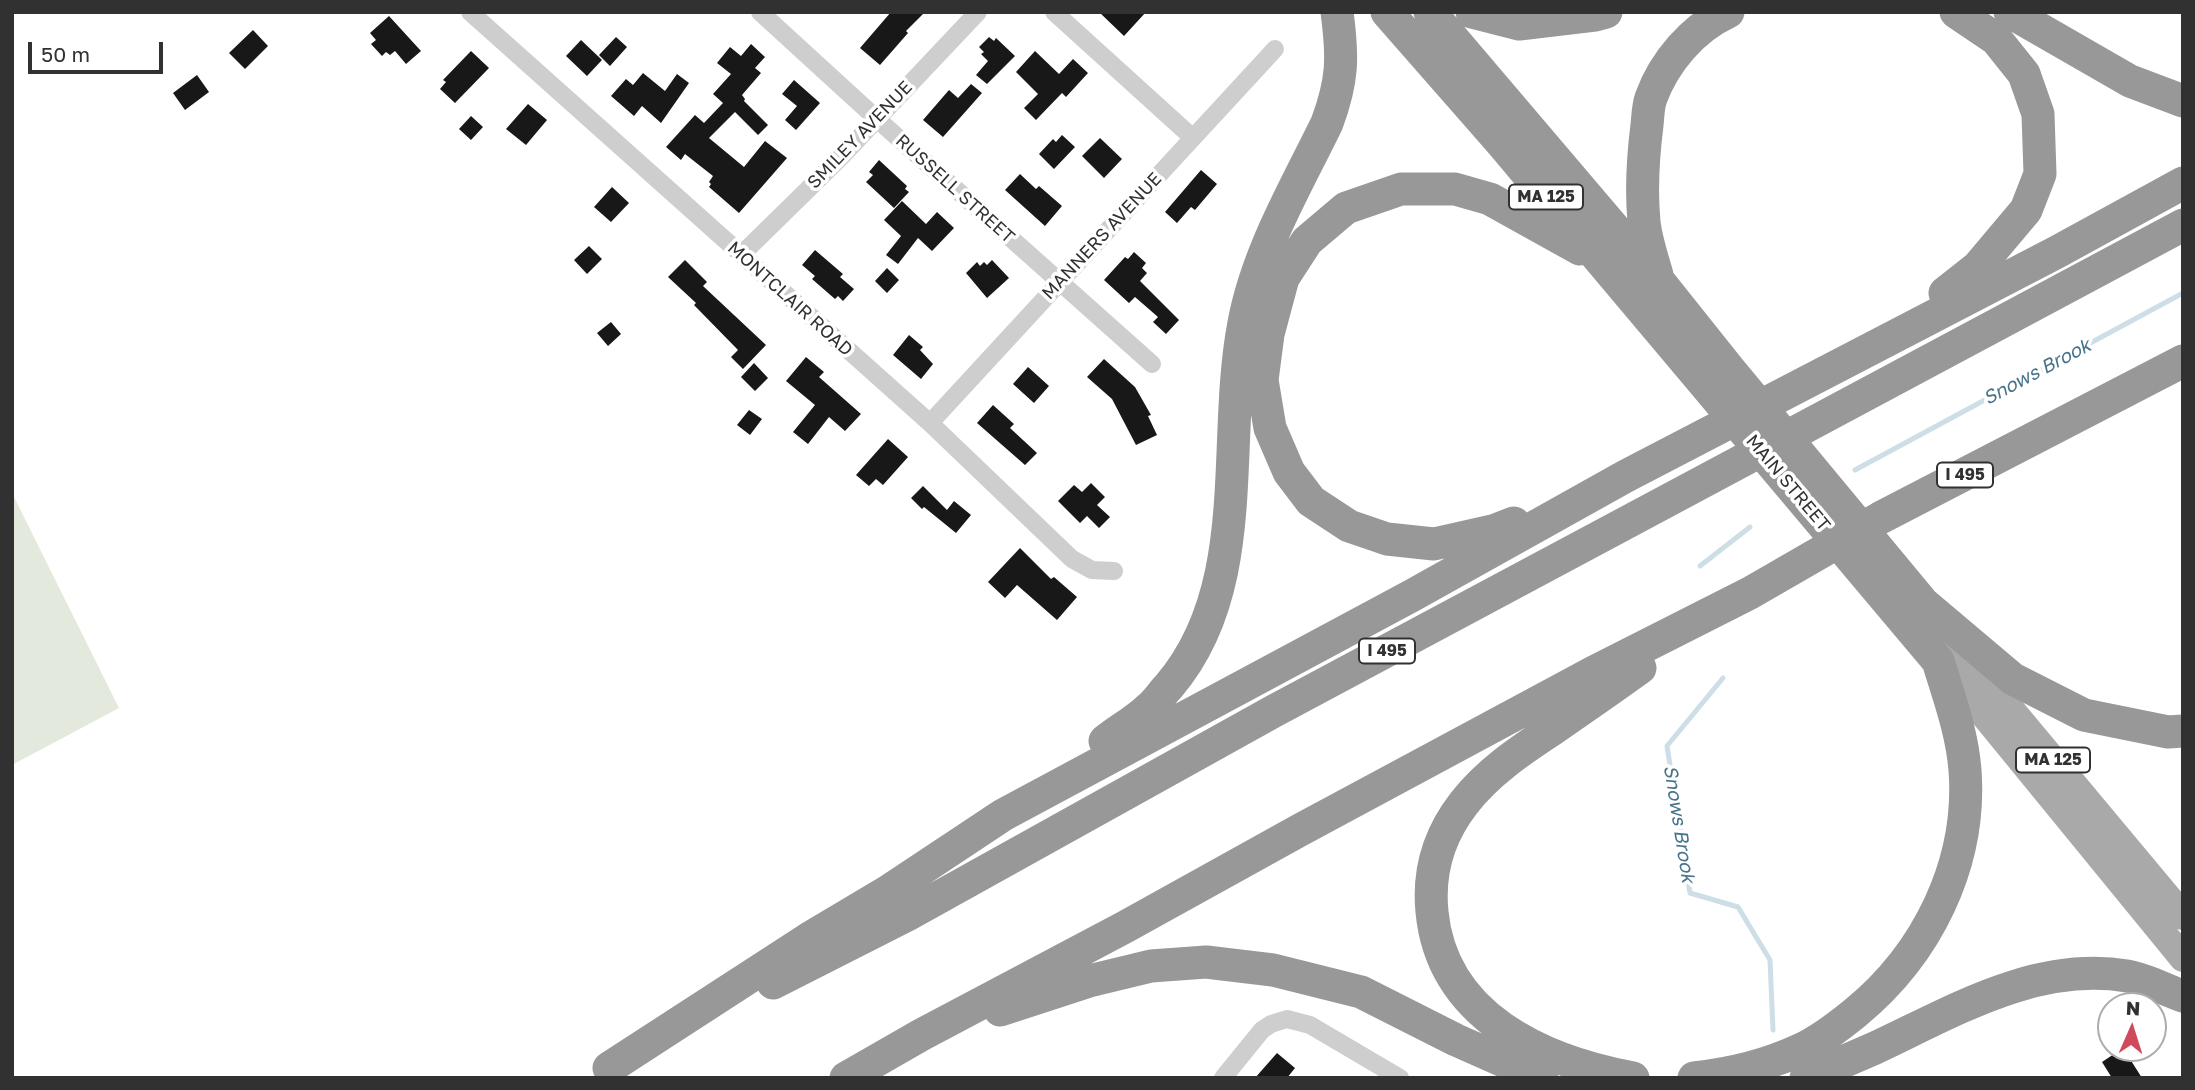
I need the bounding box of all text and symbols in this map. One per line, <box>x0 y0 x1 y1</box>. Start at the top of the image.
scale bar <box>32 28 166 72</box>
text: 50 m <box>41 41 90 67</box>
street label: SMILEY AVENUE <box>803 77 917 193</box>
street label: RUSSELL STREET <box>891 130 1019 248</box>
street label: MANNERS AVENUE <box>1038 168 1166 304</box>
road number: MA 125 <box>1509 184 1583 210</box>
street label: MONTCLAIR ROAD <box>723 237 857 361</box>
water label: Snows Brook <box>1979 334 2095 410</box>
street label: MAIN STREET <box>1741 430 1835 536</box>
road number: I 495 <box>1937 462 1993 488</box>
road number: I 495 <box>1359 638 1415 664</box>
road number: MA 125 <box>2016 748 2090 772</box>
water label: Snows Brook <box>1658 764 1700 884</box>
north arrow <box>2097 992 2167 1062</box>
text: N <box>2125 996 2141 1019</box>

